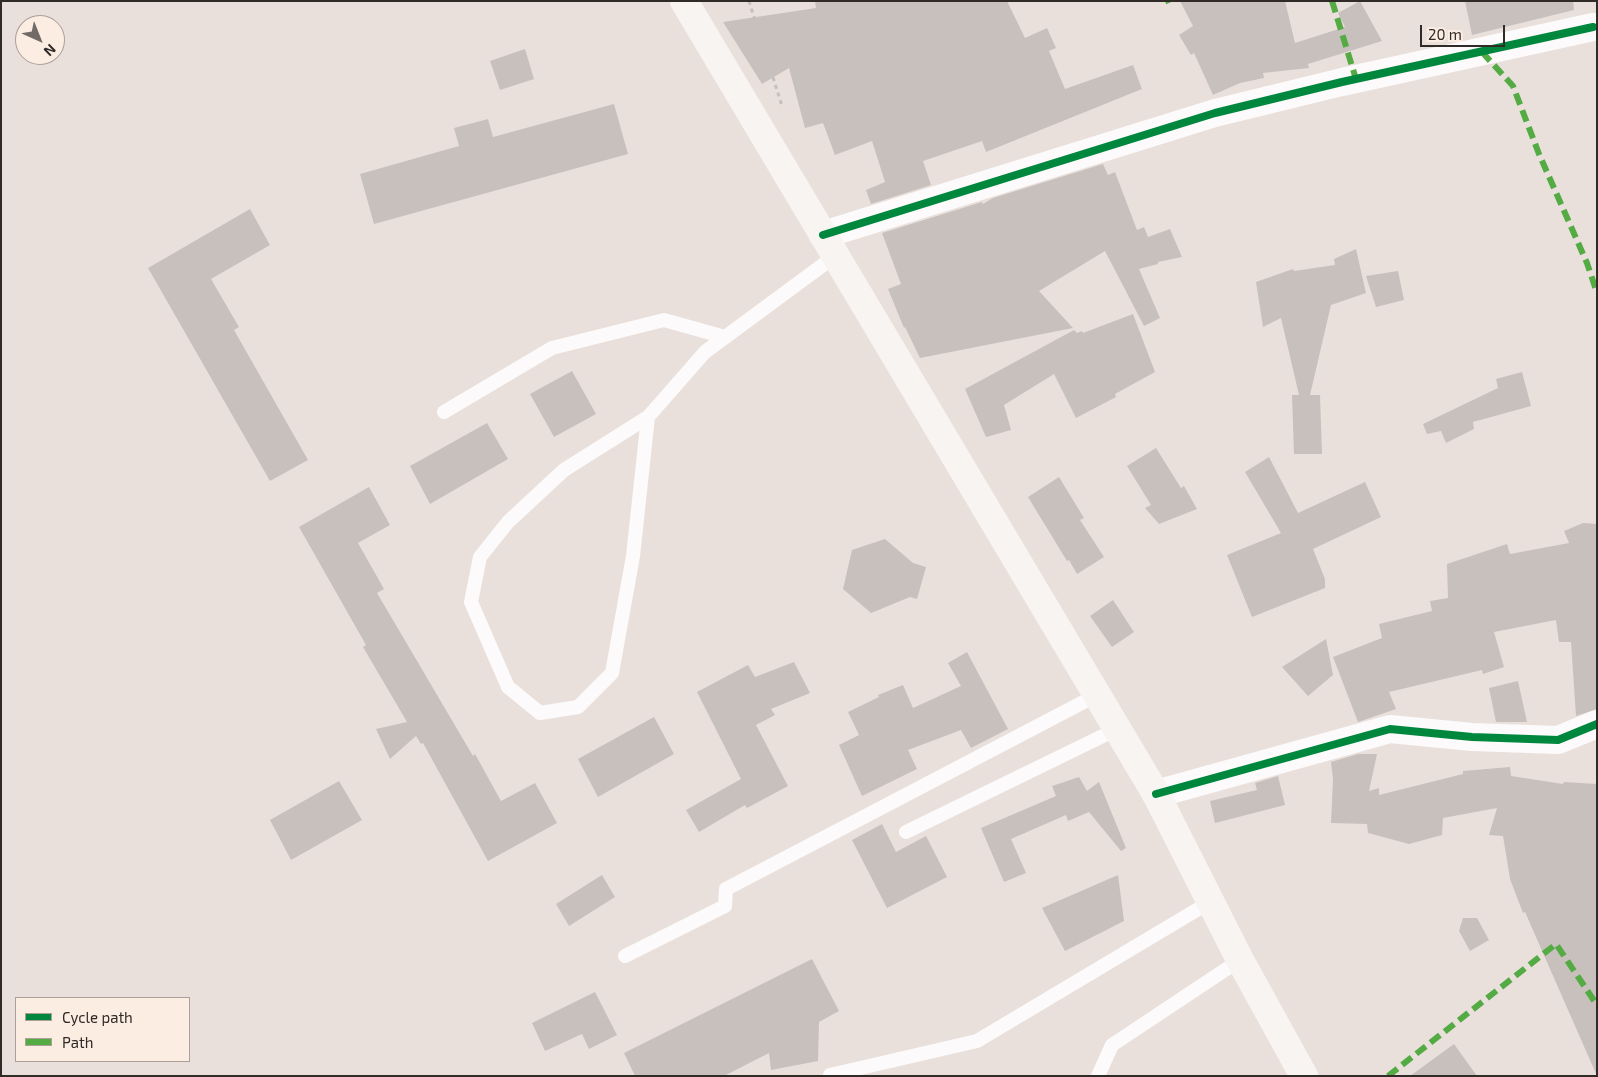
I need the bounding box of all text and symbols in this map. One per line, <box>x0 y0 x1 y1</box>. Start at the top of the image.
north arrow <box>15 15 65 65</box>
scale bar <box>1423 15 1508 47</box>
text: 20 m <box>1428 25 1462 43</box>
text: N <box>41 41 60 60</box>
legend <box>15 997 190 1062</box>
text: Cycle path <box>62 1008 133 1026</box>
text: Path <box>62 1033 93 1051</box>

